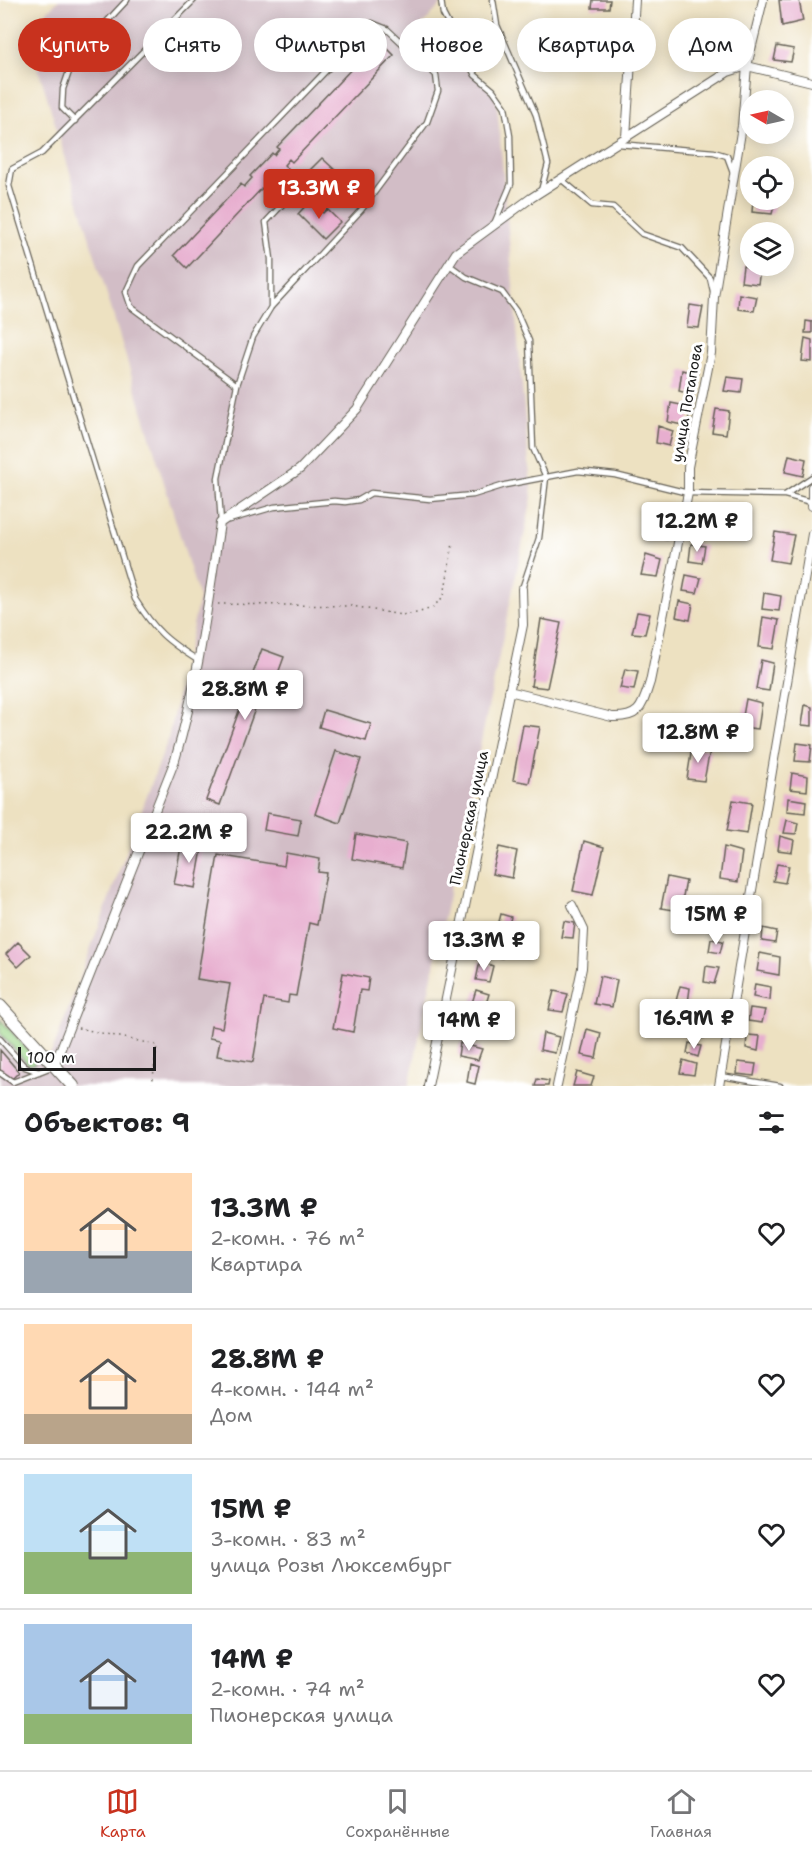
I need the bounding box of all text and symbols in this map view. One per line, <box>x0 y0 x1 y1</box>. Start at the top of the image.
chip: Купить <box>18 18 131 72</box>
chip: Снять <box>143 18 242 72</box>
chip: Фильтры <box>254 18 387 72</box>
chip: Новое <box>399 18 505 72</box>
chip: Квартира <box>517 18 656 72</box>
chip: Дом <box>668 18 754 72</box>
north arrow <box>740 90 794 144</box>
map controls <box>740 90 794 276</box>
button: locate <box>740 156 794 210</box>
pin: 13.3M ₽ <box>264 169 374 220</box>
text: 13.3M ₽ <box>278 175 360 201</box>
button: layers <box>740 222 794 276</box>
street label: улица Потапова <box>667 341 707 464</box>
pin: 12.2M ₽ <box>642 502 752 553</box>
text: 12.2M ₽ <box>655 508 739 534</box>
pin: 28.8M ₽ <box>190 670 300 721</box>
text: 28.8M ₽ <box>201 676 289 702</box>
pin: 12.8M ₽ <box>643 713 753 764</box>
text: 12.8M ₽ <box>656 719 740 745</box>
street label: Пионерская улица <box>445 748 493 887</box>
pin: 22.2M ₽ <box>134 813 244 864</box>
text: 22.2M ₽ <box>145 819 233 845</box>
pin: 15M ₽ <box>674 895 758 946</box>
text: 15M ₽ <box>685 901 747 927</box>
pin: 13.3M ₽ <box>429 921 539 972</box>
text: 13.3M ₽ <box>443 927 525 953</box>
pin: 16.9M ₽ <box>639 999 749 1050</box>
pin: 14M ₽ <box>427 1001 511 1052</box>
text: 16.9M ₽ <box>654 1005 734 1031</box>
text: 14M ₽ <box>437 1007 501 1033</box>
scale bar <box>18 1044 156 1072</box>
text: 100 m <box>27 1047 75 1068</box>
text: Объектов: 9 <box>24 1105 190 1140</box>
icon: filters <box>755 1106 788 1139</box>
text: 13.3M ₽ <box>210 1190 318 1225</box>
icon: home <box>72 1197 144 1269</box>
icon: heart <box>755 1217 788 1250</box>
text: 2-комн. · 76 m² <box>210 1225 365 1251</box>
text: Квартира <box>210 1251 302 1277</box>
text: 28.8M ₽ <box>210 1341 324 1376</box>
icon: home <box>72 1348 144 1420</box>
icon: heart <box>755 1368 788 1401</box>
text: 4-комн. · 144 m² <box>210 1376 374 1402</box>
text: Дом <box>210 1402 252 1428</box>
text: 15M ₽ <box>210 1491 292 1526</box>
icon: home <box>72 1498 144 1570</box>
icon: heart <box>755 1518 788 1551</box>
text: 3-комн. · 83 m² <box>210 1526 366 1552</box>
text: улица Розы Люксембург <box>210 1552 452 1578</box>
text: 14M ₽ <box>210 1641 293 1676</box>
icon: home <box>72 1648 144 1720</box>
icon: heart <box>755 1668 788 1701</box>
text: 2-комн. · 74 m² <box>210 1676 365 1702</box>
text: Пионерская улица <box>210 1702 393 1728</box>
tab: Карта <box>100 1785 146 1842</box>
tab: Сохранённые <box>346 1785 450 1842</box>
tab: Главная <box>650 1785 712 1842</box>

